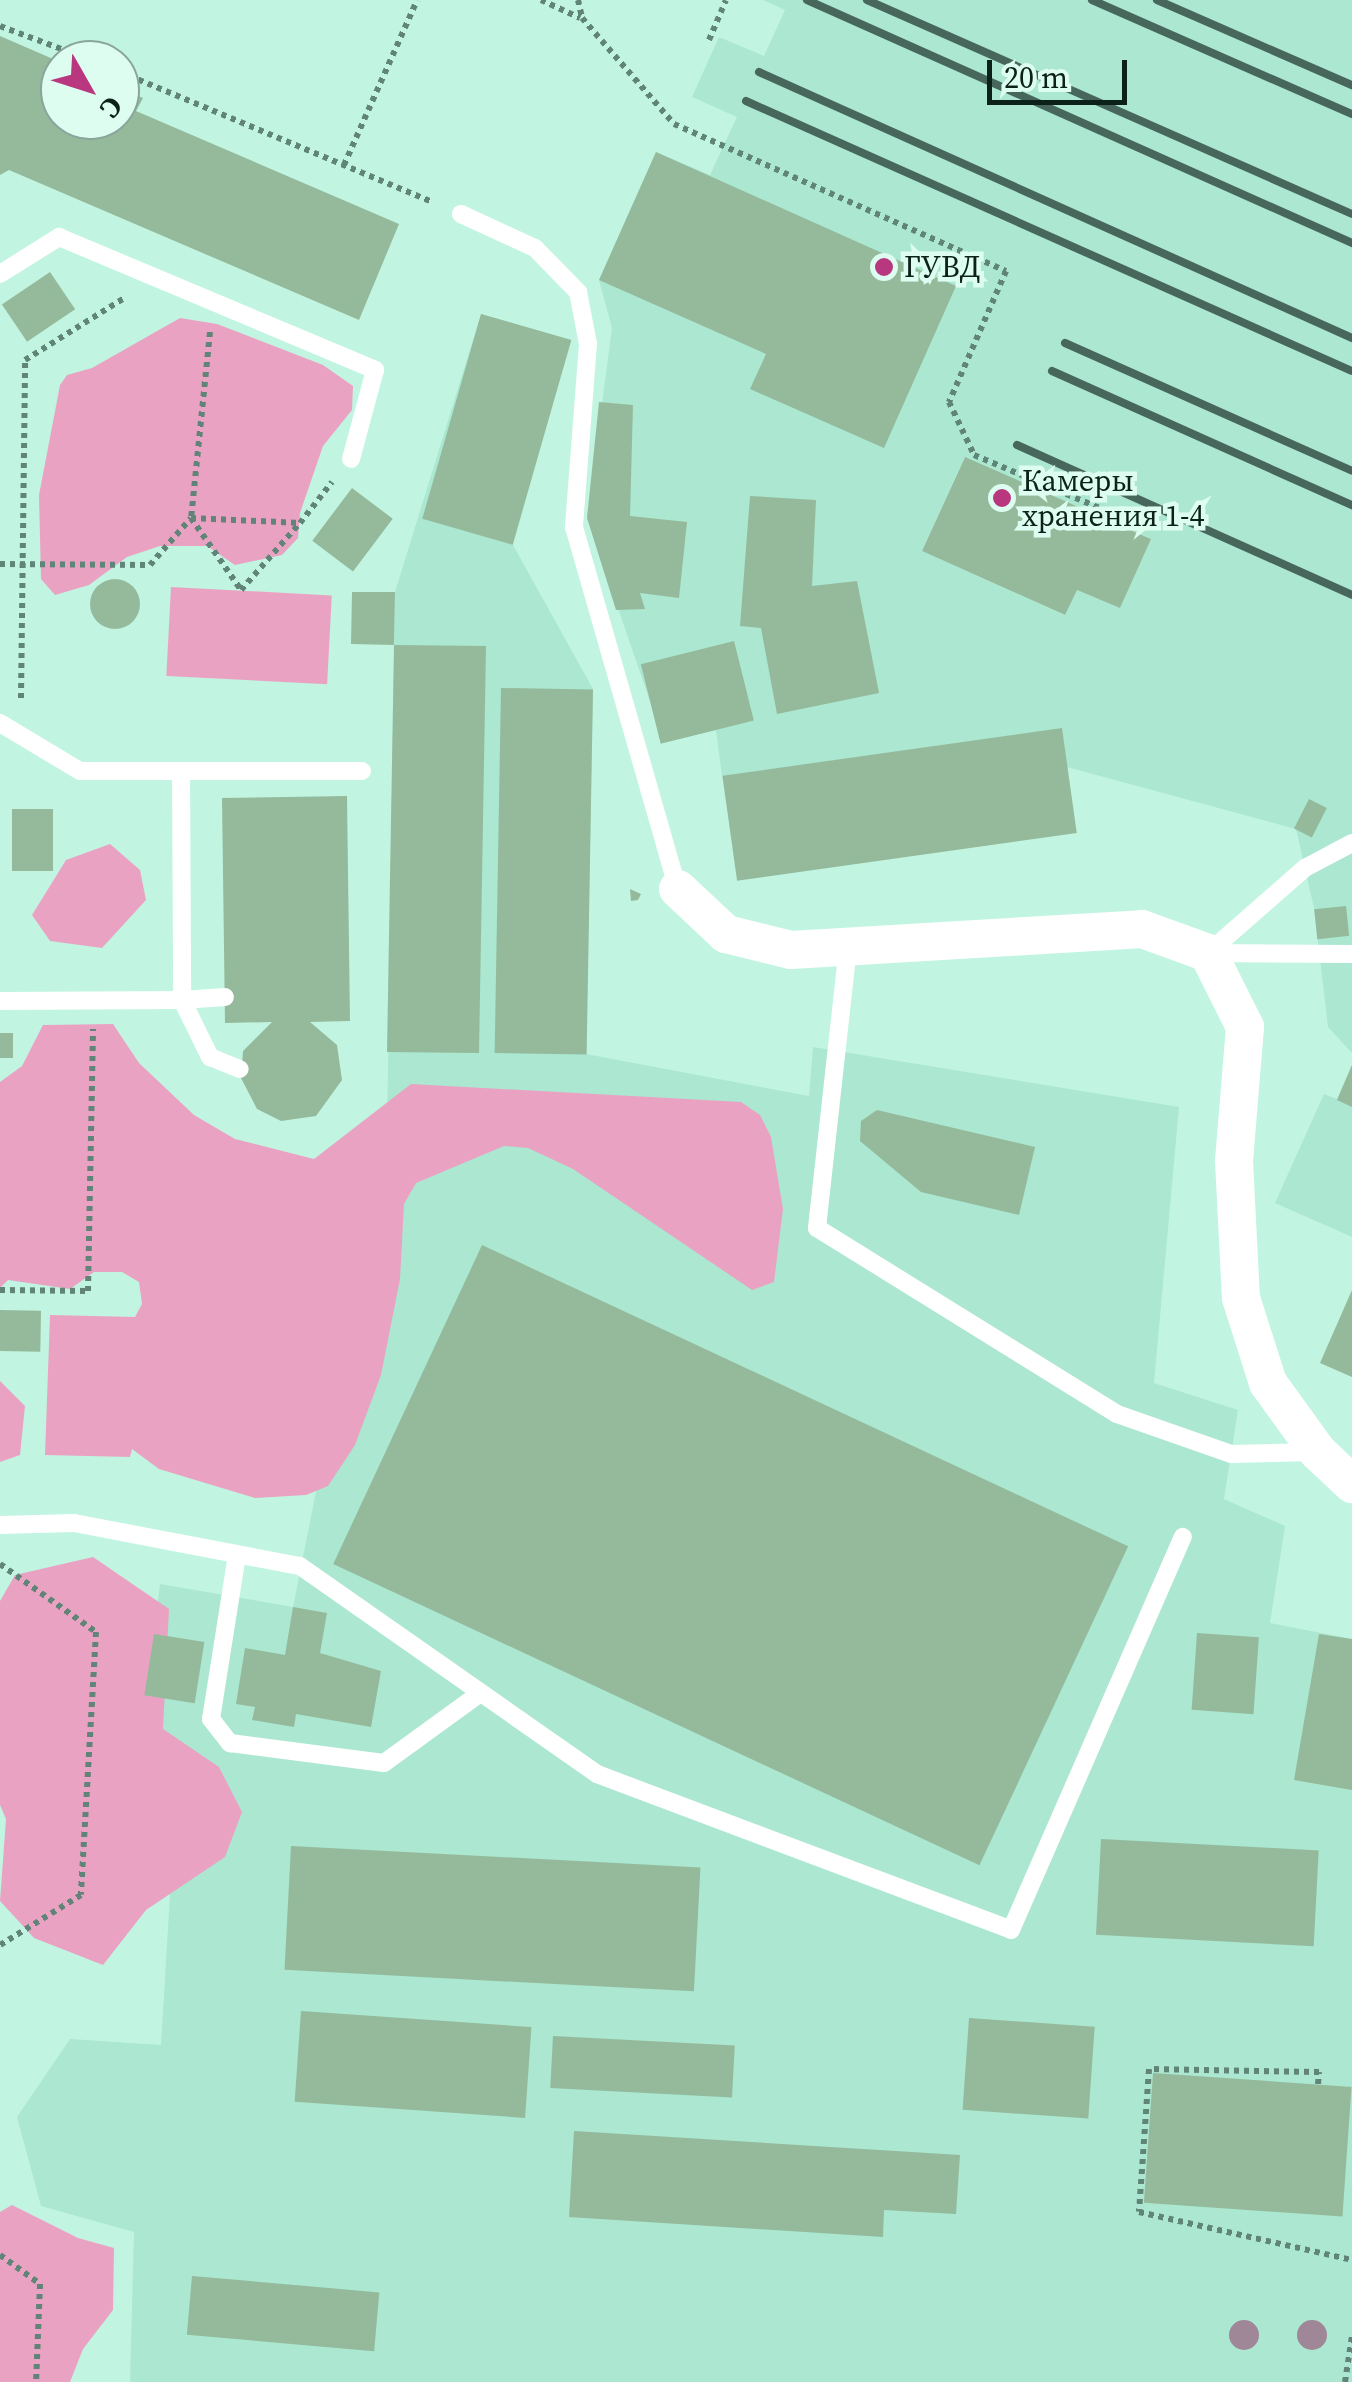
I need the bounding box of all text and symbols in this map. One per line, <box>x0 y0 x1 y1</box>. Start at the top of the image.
north arrow <box>40 40 140 140</box>
scale bar <box>992 40 1132 102</box>
text: 20 m <box>1004 57 1068 98</box>
text: С <box>92 89 132 126</box>
place label: ГУВД <box>904 249 980 285</box>
marker: ГУВД <box>873 256 895 278</box>
place label: Камеры хранения 1-4 <box>1022 463 1204 534</box>
marker: Камеры хранения 1-4 <box>991 487 1013 509</box>

